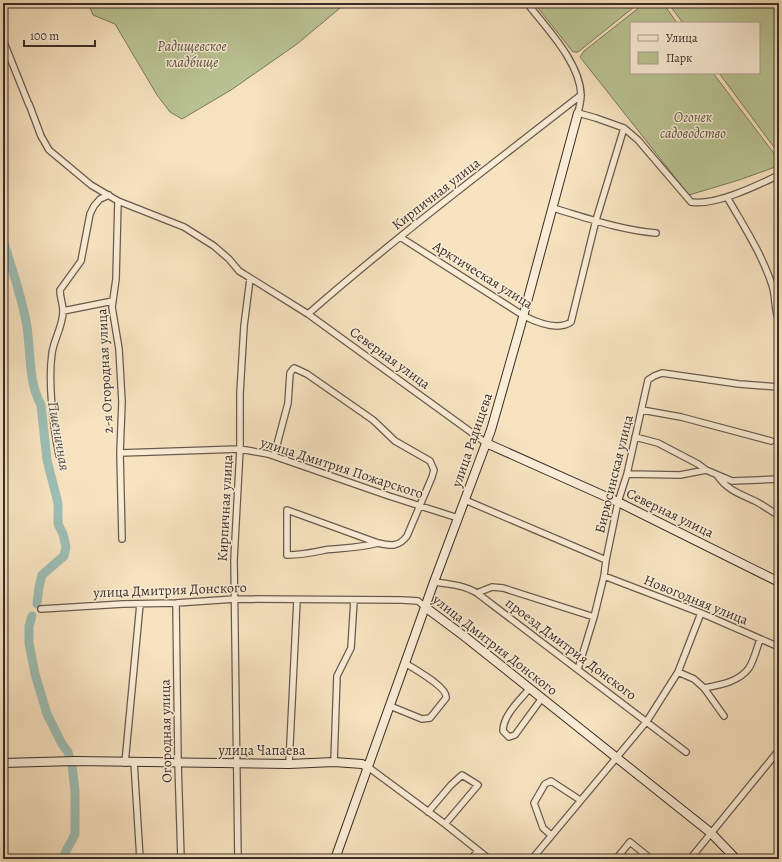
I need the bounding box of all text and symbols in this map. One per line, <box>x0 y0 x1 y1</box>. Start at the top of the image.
scale bar <box>24 22 95 48</box>
legend <box>630 22 760 74</box>
text: 100 m <box>30 28 59 44</box>
text: Улица <box>666 30 698 46</box>
park label: Радищевское кладбище <box>157 37 227 72</box>
text: Парк <box>666 50 692 66</box>
park label: Огонек садоводство <box>660 108 726 143</box>
street label: Кирпичная улица <box>388 153 485 235</box>
street label: Арктическая улица <box>428 236 537 314</box>
street label: 2-я Огородная улица <box>92 308 118 434</box>
street label: Северная улица <box>346 322 435 394</box>
street label: улица Радищева <box>447 390 497 491</box>
water label: Пшеничная <box>43 400 75 473</box>
street label: Бирюсинская улица <box>590 412 638 535</box>
street label: улица Дмитрия Пожарского <box>257 432 426 503</box>
street label: Кирпичная улица <box>213 453 237 562</box>
street label: Северная улица <box>623 484 717 543</box>
street label: Новогодняя улица <box>641 570 752 630</box>
street label: улица Дмитрия Донского <box>92 578 247 602</box>
street label: улица Дмитрия Донского <box>428 590 561 700</box>
street label: проезд Дмитрия Донского <box>502 593 640 705</box>
street label: Огородная улица <box>156 678 176 783</box>
street label: улица Чапаева <box>218 741 306 760</box>

